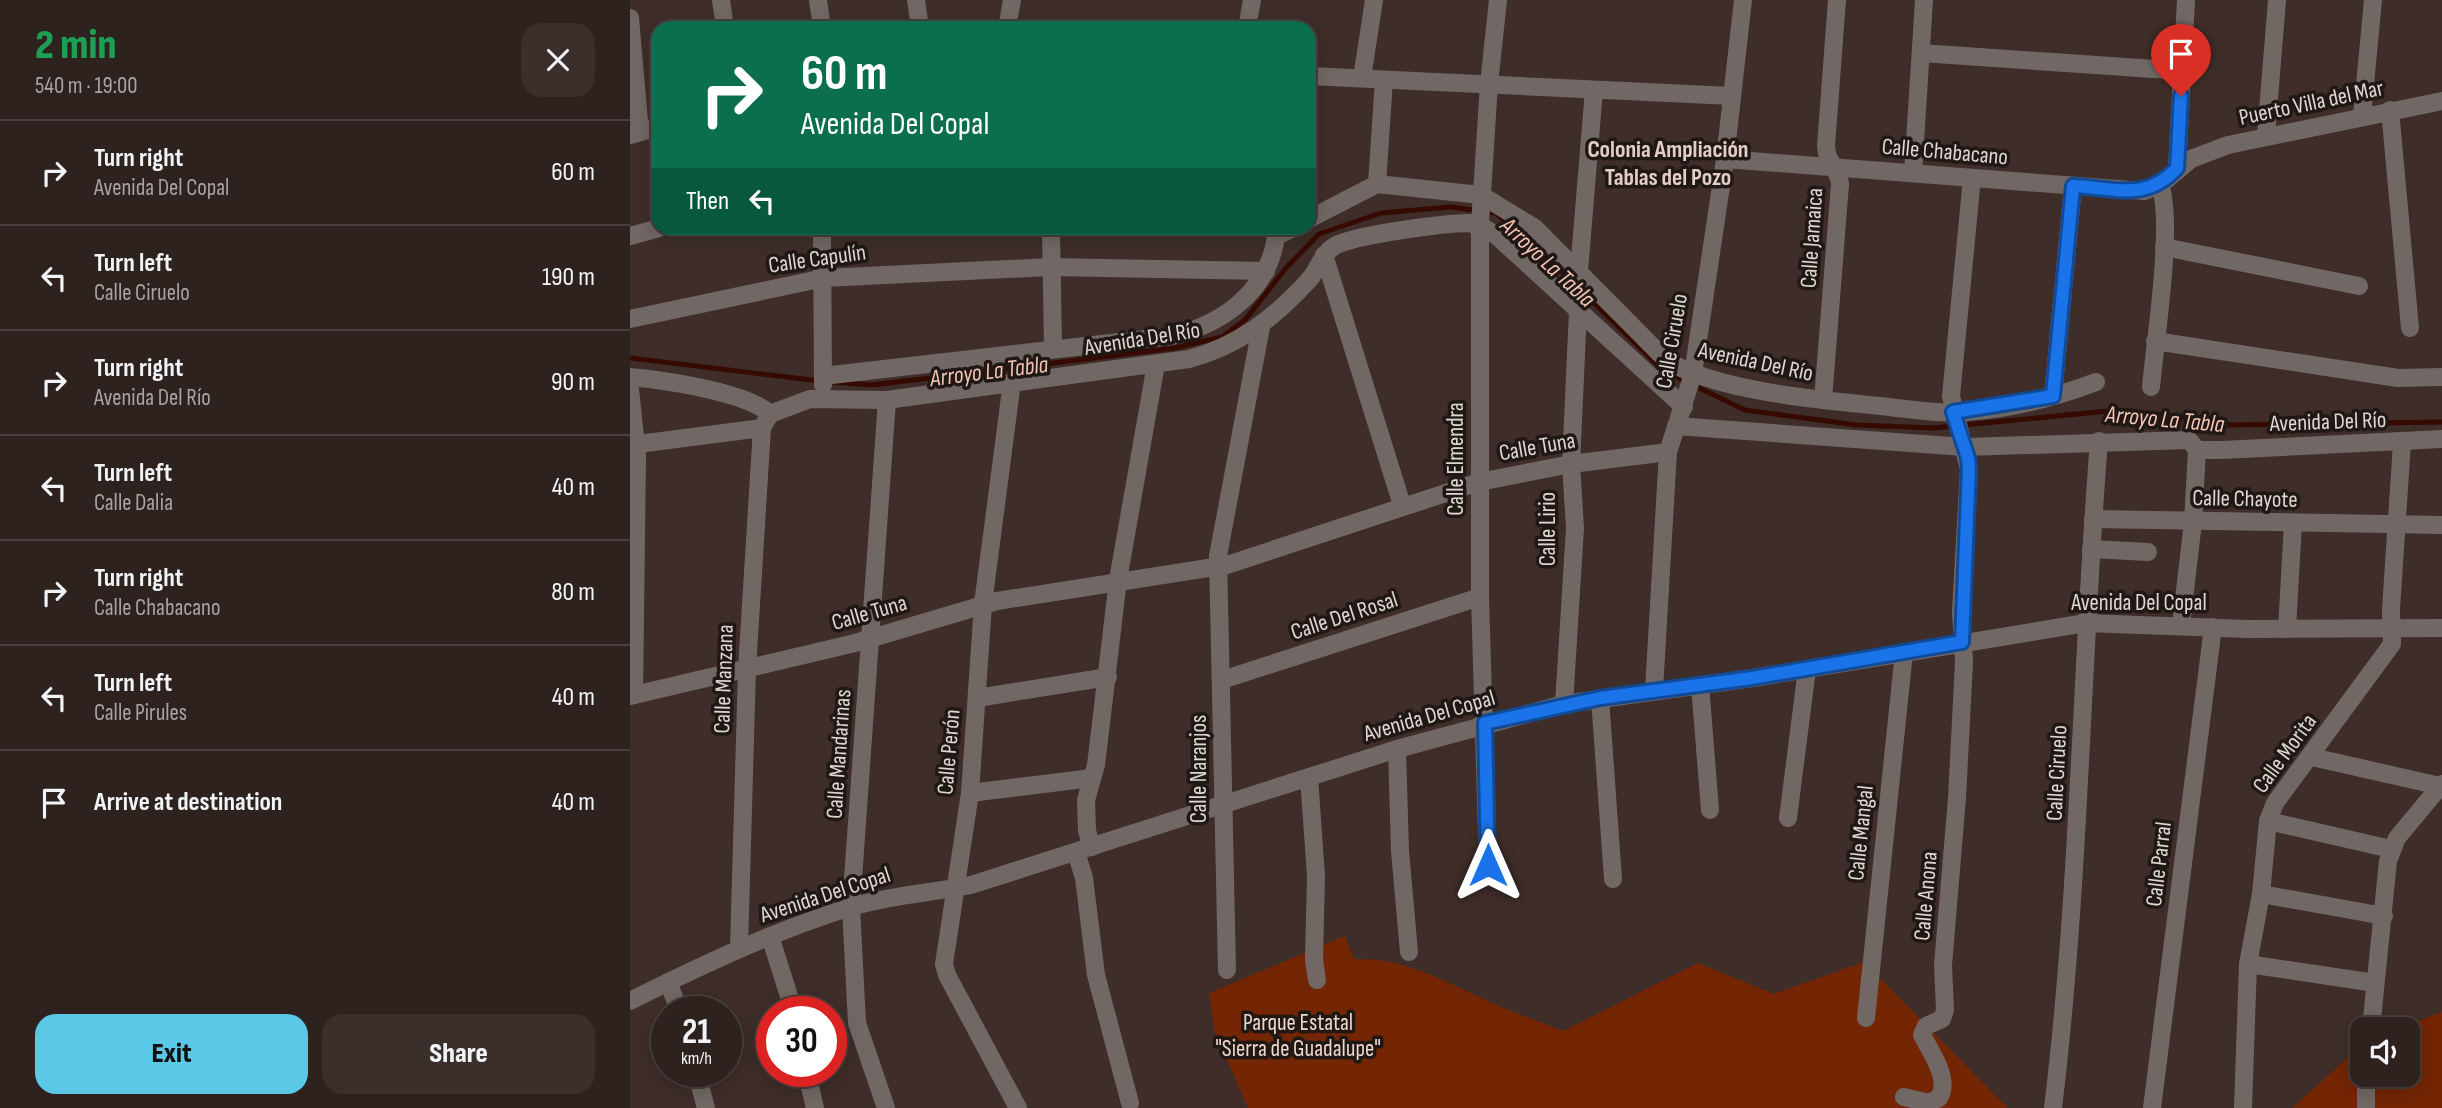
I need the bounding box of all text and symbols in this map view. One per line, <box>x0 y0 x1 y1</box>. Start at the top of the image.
text: 2 min <box>35 20 116 71</box>
button: close <box>521 23 595 97</box>
pin <box>2151 24 2211 96</box>
icon: arrive <box>2162 35 2200 73</box>
text: 60 m <box>801 45 888 104</box>
icon: right <box>686 49 777 140</box>
text: 540 m · 19:00 <box>35 72 138 100</box>
street label: Puerto Villa del Mar <box>2236 74 2386 132</box>
text: Avenida Del Copal <box>801 105 989 144</box>
street label: Calle Chabacano <box>1881 133 2009 171</box>
district label: Colonia Ampliación Tablas del Pozo <box>1587 135 1749 192</box>
text: Turn right <box>94 143 183 174</box>
icon: right <box>35 154 73 192</box>
text: 60 m <box>551 157 595 188</box>
text: Avenida Del Copal <box>94 174 229 202</box>
icon: left <box>743 182 781 220</box>
text: Then <box>686 186 729 217</box>
street label: Calle Jamaica <box>1795 187 1829 289</box>
water label: Arroyo La Tabla <box>1494 211 1601 314</box>
street label: Calle Capulín <box>767 238 868 280</box>
text: Turn left <box>94 248 172 279</box>
icon: left <box>35 259 73 297</box>
text: 190 m <box>542 262 595 293</box>
text: Calle Ciruelo <box>94 279 190 307</box>
street label: Calle Ciruelo <box>1650 292 1694 391</box>
street label: Avenida Del Río <box>1081 316 1202 362</box>
street label: Avenida Del Río <box>1695 336 1816 388</box>
water label: Arroyo La Tabla <box>927 350 1050 393</box>
text: Turn right <box>94 353 183 384</box>
icon: right <box>35 364 73 402</box>
text: 90 m <box>551 367 595 398</box>
text: Avenida Del Río <box>94 384 211 412</box>
water label: Arroyo La Tabla <box>2103 400 2226 439</box>
street label: Calle Elmendra <box>1442 402 1470 516</box>
street label: Avenida Del Río <box>2268 406 2387 438</box>
street label: Calle Tuna <box>1497 427 1578 467</box>
text: Turn left <box>94 458 172 489</box>
icon: left <box>35 469 73 507</box>
text: 40 m <box>552 472 595 503</box>
street label: Calle Chayote <box>2192 484 2298 514</box>
text: Calle Dalia <box>94 489 173 517</box>
street label: Calle Lirio <box>1534 492 1562 566</box>
text: Turn right <box>94 563 183 594</box>
icon: right <box>35 574 73 612</box>
text: 80 m <box>551 577 595 608</box>
street label: Calle Del Rosal <box>1287 586 1401 646</box>
street label: Calle Tuna <box>828 589 910 637</box>
street label: Avenida Del Copal <box>2070 589 2207 617</box>
text: Calle Chabacano <box>94 594 220 622</box>
street label: Calle Manzana <box>708 624 740 734</box>
text: Turn left <box>94 668 172 699</box>
icon: left <box>35 679 73 717</box>
text: 40 m <box>552 682 595 713</box>
street label: Avenida Del Copal <box>1359 684 1498 748</box>
street label: Calle Mandarinas <box>821 688 857 820</box>
text: Calle Pirules <box>94 699 187 727</box>
street label: Calle Perón <box>931 708 967 796</box>
street label: Calle Morita <box>2247 709 2323 799</box>
street label: Calle Naranjos <box>1185 715 1213 823</box>
street label: Calle Ciruelo <box>2041 724 2073 822</box>
icon: arrive <box>35 784 73 822</box>
street label: Calle Mangal <box>1842 784 1880 882</box>
text: Arrive at destination <box>94 787 282 818</box>
text: 40 m <box>552 787 595 818</box>
street label: Calle Parral <box>2140 820 2178 908</box>
position arrow <box>1451 828 1525 902</box>
street label: Calle Anona <box>1908 850 1944 942</box>
street label: Avenida Del Copal <box>756 861 894 929</box>
speed limit sign: 30 <box>756 996 847 1087</box>
park label: Parque Estatal "Sierra de Guadalupe" <box>1215 1009 1381 1063</box>
text: 21 <box>682 1011 711 1054</box>
button: Exit <box>35 1014 308 1094</box>
button: Share <box>322 1014 595 1094</box>
map controls <box>2350 1017 2420 1087</box>
button: sound <box>2350 1017 2420 1087</box>
text: km/h <box>681 1048 712 1069</box>

